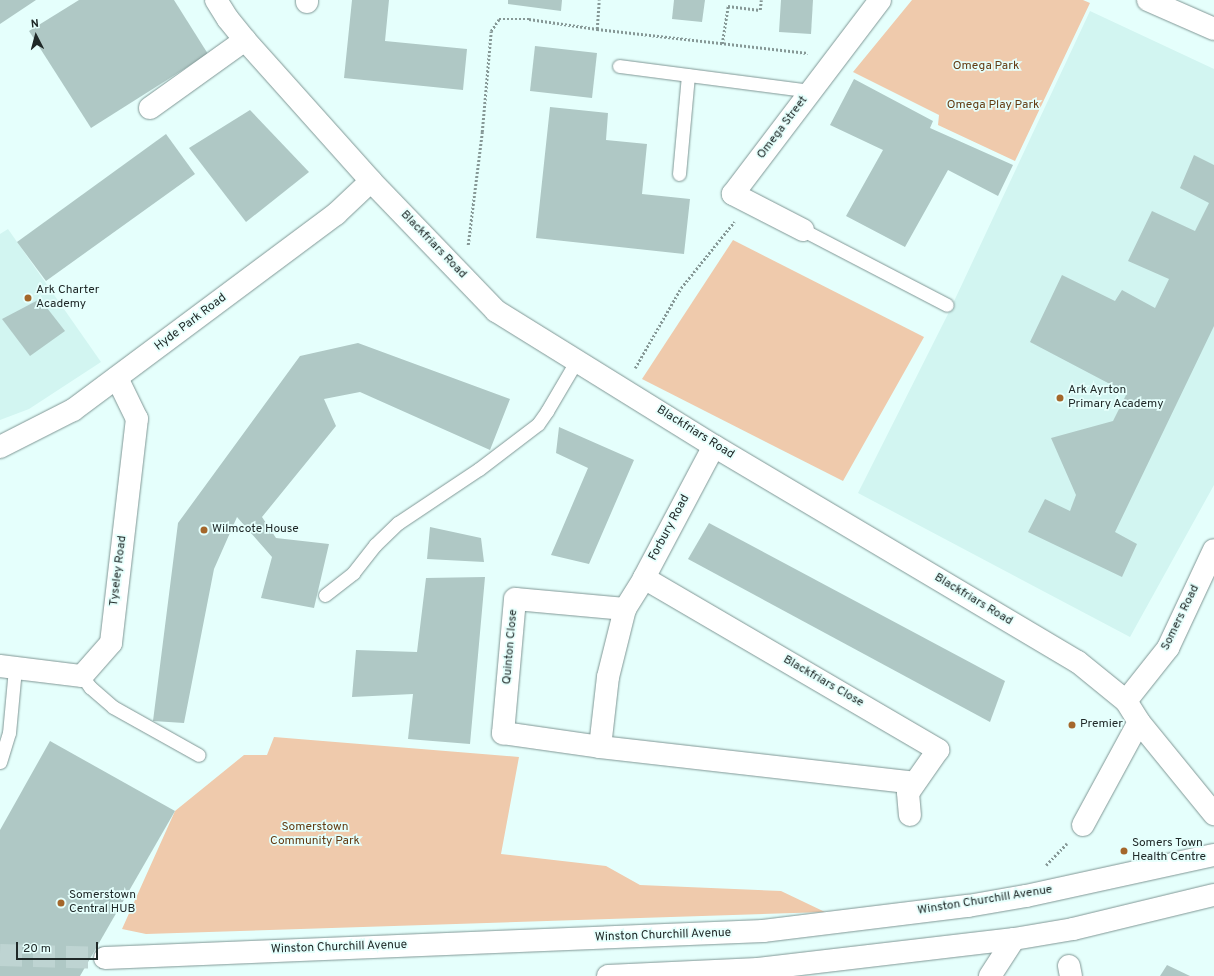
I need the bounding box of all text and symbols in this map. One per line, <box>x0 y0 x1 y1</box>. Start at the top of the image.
north arrow <box>16 16 56 56</box>
text: N <box>30 17 39 31</box>
park label: Omega Park <box>953 60 1019 74</box>
street label: Omega Street <box>755 94 811 162</box>
park label: Omega Play Park <box>947 99 1039 113</box>
street label: Blackfriars Road <box>397 208 469 282</box>
place label: Ark Charter Academy <box>36 284 100 312</box>
street label: Hyde Park Road <box>152 291 230 355</box>
marker: Ark Charter Academy <box>23 293 33 303</box>
place label: Ark Ayrton Primary Academy <box>1068 384 1164 412</box>
marker: Ark Ayrton Primary Academy <box>1055 393 1065 403</box>
street label: Blackfriars Road <box>654 403 736 463</box>
street label: Forbury Road <box>647 493 693 563</box>
place label: Wilmcote House <box>212 523 299 537</box>
marker: Wilmcote House <box>199 525 209 535</box>
street label: Tyseley Road <box>108 535 130 607</box>
street label: Blackfriars Road <box>931 571 1015 629</box>
street label: Somers Road <box>1159 583 1203 653</box>
street label: Quinton Close <box>501 609 521 685</box>
street label: Blackfriars Close <box>780 653 866 711</box>
place label: Premier <box>1080 718 1123 732</box>
marker: Premier <box>1067 720 1077 730</box>
park label: Somerstown Community Park <box>270 821 360 849</box>
place label: Somers Town Health Centre <box>1132 837 1206 865</box>
marker: Somers Town Health Centre <box>1119 846 1129 856</box>
street label: Winston Churchill Avenue <box>916 883 1054 919</box>
place label: Somerstown Central HUB <box>69 889 136 917</box>
marker: Somerstown Central HUB <box>56 898 66 908</box>
street label: Winston Churchill Avenue <box>594 926 732 946</box>
scale bar <box>18 934 100 960</box>
street label: Winston Churchill Avenue <box>270 938 408 958</box>
text: 20 m <box>23 941 51 957</box>

